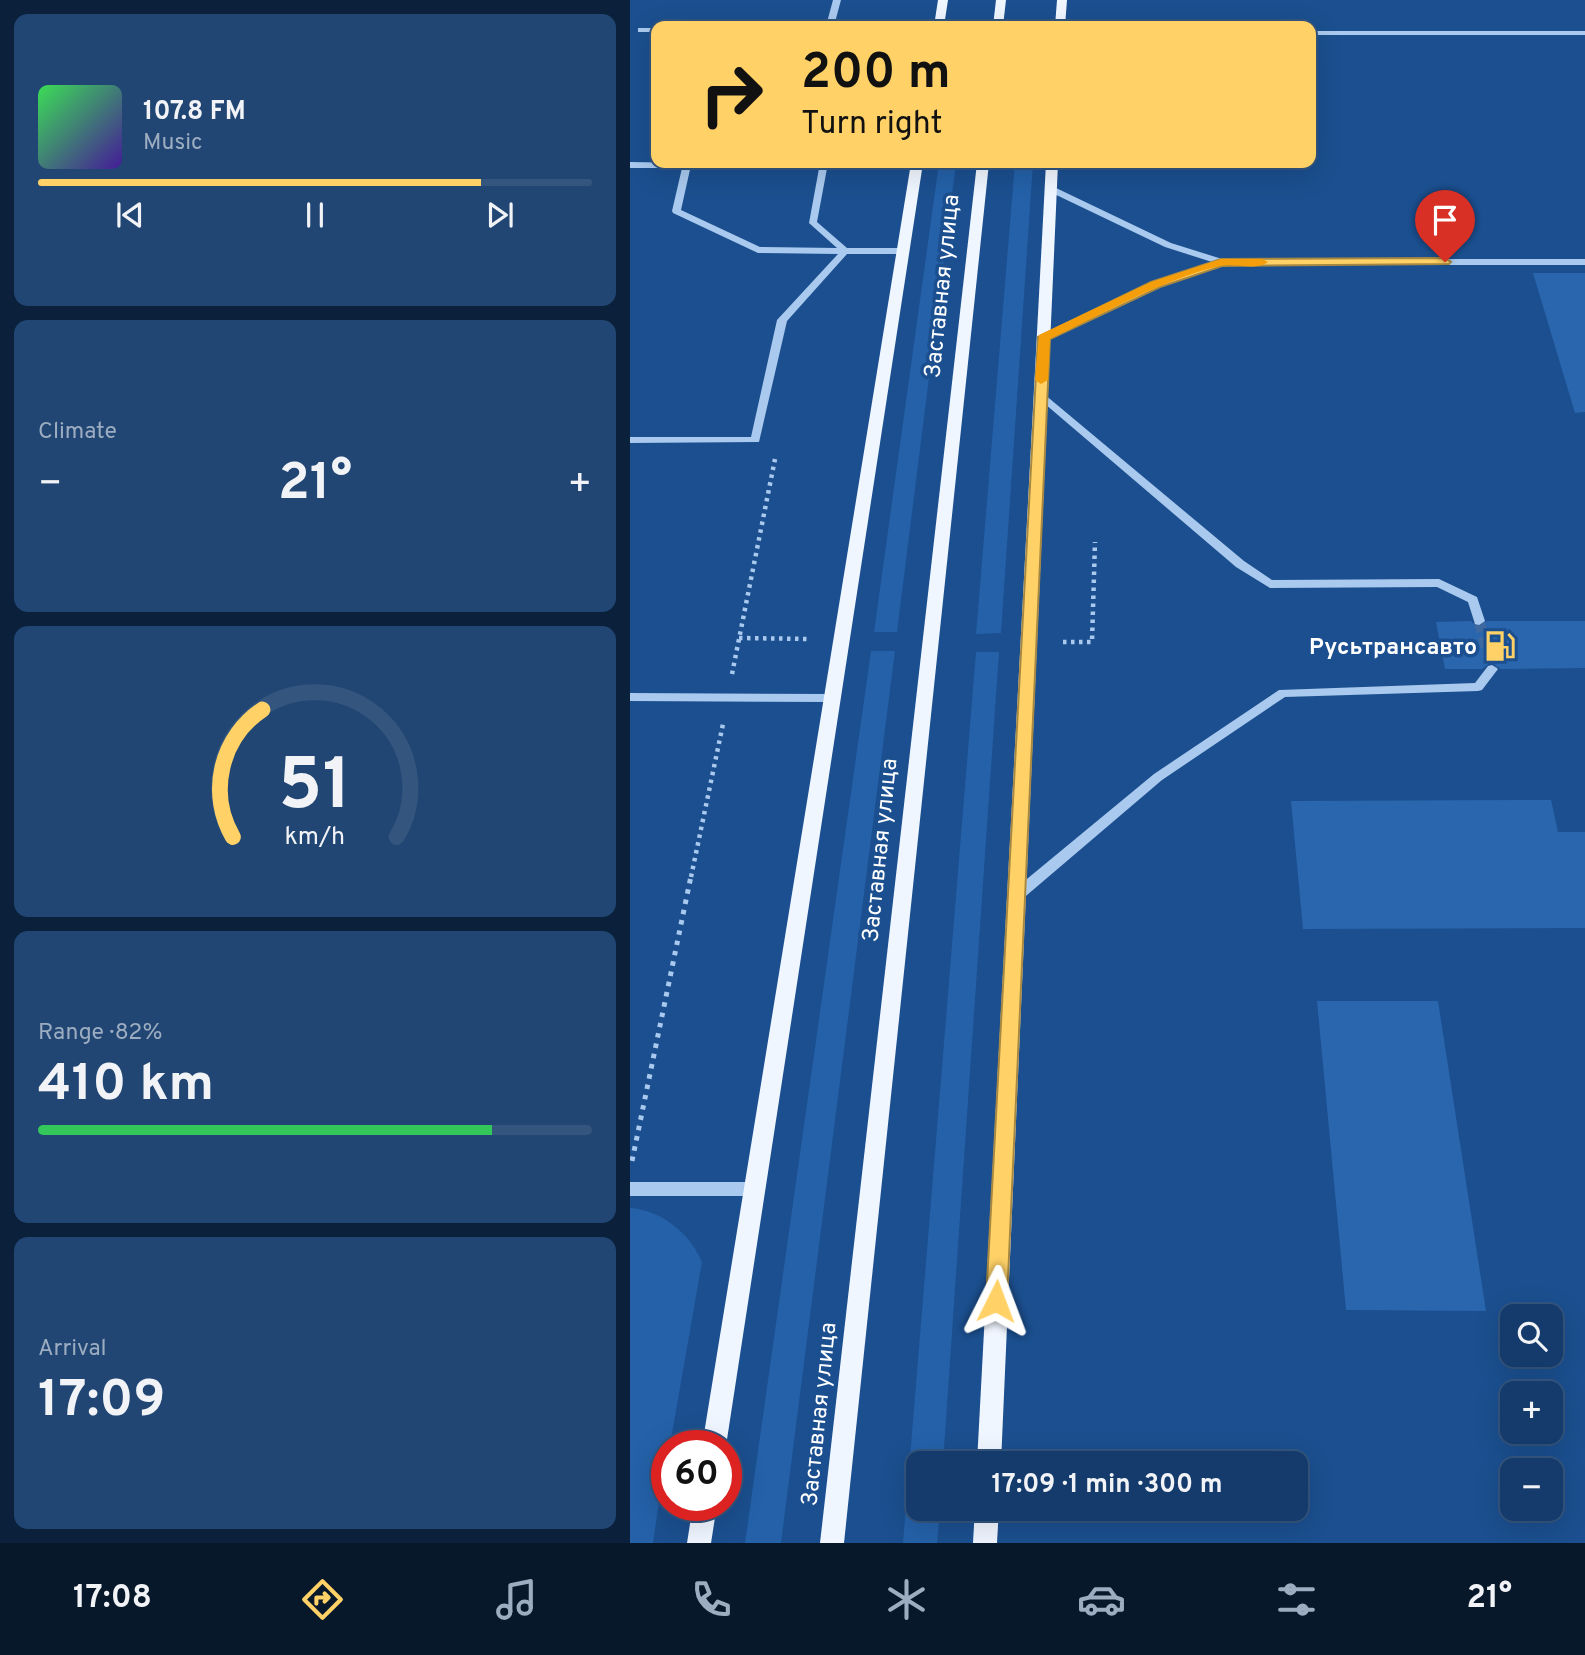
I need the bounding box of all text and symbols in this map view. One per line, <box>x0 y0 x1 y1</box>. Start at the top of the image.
text: 200 m <box>801 44 951 106</box>
icon: right <box>686 49 777 140</box>
text: 107.8 FM <box>143 96 246 129</box>
text: Turn right <box>801 105 943 145</box>
text: Music <box>143 129 203 158</box>
pin <box>1415 190 1475 262</box>
street label: Заставная улица <box>919 193 968 380</box>
icon: previous <box>111 196 149 234</box>
icon: pause <box>296 196 334 234</box>
icon: next <box>481 196 519 234</box>
icon: arrive <box>1426 201 1464 239</box>
text: Climate <box>38 418 117 447</box>
text: 21° <box>278 452 352 518</box>
text: − <box>38 461 63 510</box>
text: + <box>567 461 592 510</box>
fuel station icon: Русьтрансавто <box>1483 629 1517 663</box>
place label: Русьтрансавто <box>1309 634 1477 663</box>
text: 51 <box>278 744 352 836</box>
street label: Заставная улица <box>857 757 906 944</box>
text: km/h <box>285 822 345 854</box>
text: Range · 82% <box>38 1019 162 1048</box>
text: 410 km <box>38 1053 214 1119</box>
position arrow <box>959 1264 1033 1338</box>
map controls <box>1500 1304 1563 1521</box>
button: search <box>1500 1304 1563 1367</box>
street label: Заставная улица <box>796 1321 845 1508</box>
text: Arrival <box>38 1335 107 1364</box>
text: 17:09 <box>38 1369 165 1435</box>
button: + <box>1500 1381 1563 1444</box>
speed limit sign: 60 <box>651 1430 742 1521</box>
button: − <box>1500 1458 1563 1521</box>
text: 17:09 · 1 min · 300 m <box>992 1469 1222 1502</box>
icon: directions <box>298 1575 347 1624</box>
icon: music <box>492 1575 541 1624</box>
icon: phone <box>687 1575 736 1624</box>
icon: climate <box>882 1575 931 1624</box>
icon: car <box>1077 1575 1126 1624</box>
icon: filters <box>1272 1575 1321 1624</box>
text: 17:08 <box>73 1579 152 1619</box>
text: 21° <box>1466 1579 1512 1619</box>

